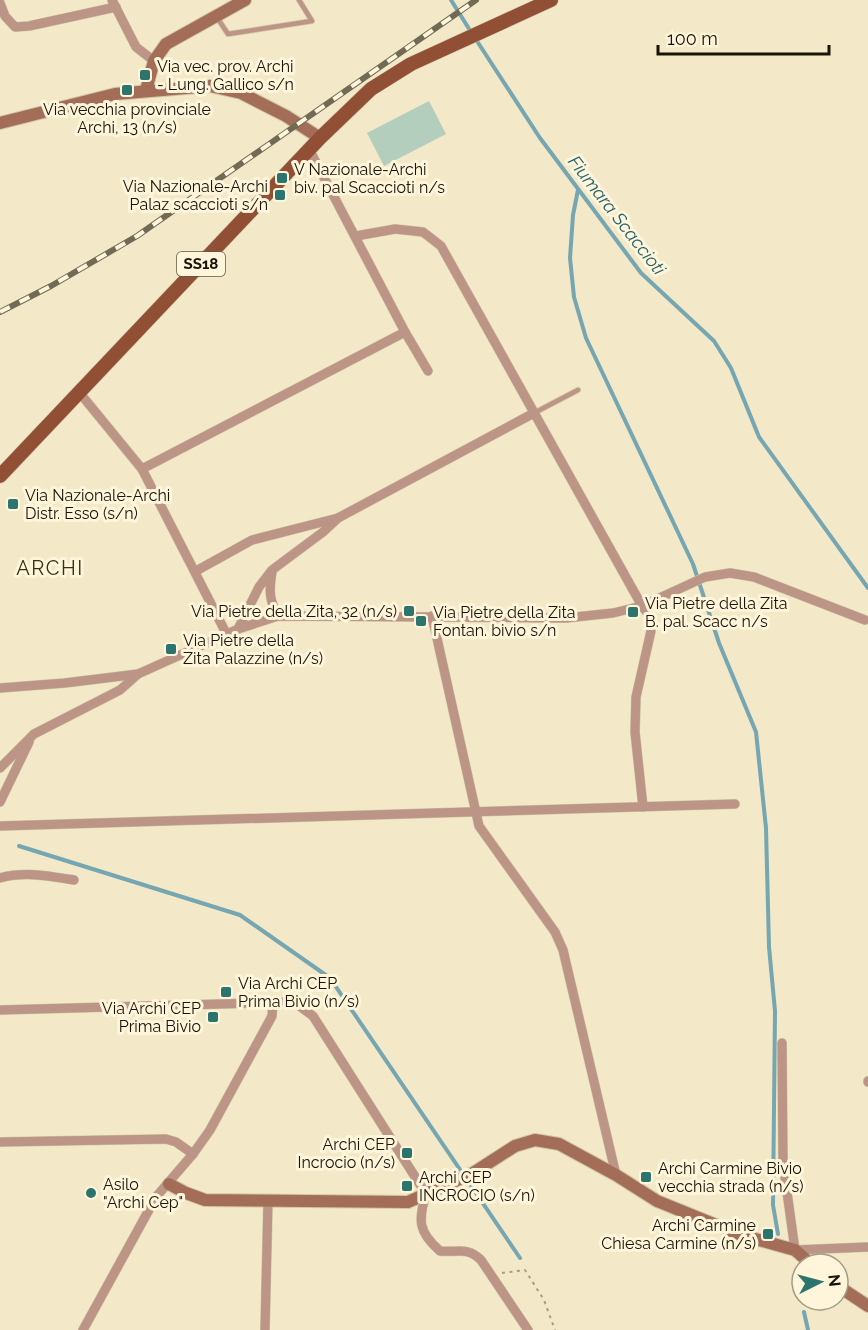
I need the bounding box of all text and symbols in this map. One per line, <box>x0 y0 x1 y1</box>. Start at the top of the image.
scale bar <box>658 18 829 56</box>
text: 100 m <box>667 28 718 49</box>
place label: Via vec. prov. Archi - Lung. Gallico s/n <box>157 57 294 94</box>
marker: Via vec. prov. Archi - Lung. Gallico s/n <box>138 68 152 82</box>
marker: Via vecchia provinciale Archi, 13 (n/s) <box>120 83 134 97</box>
place label: Via vecchia provinciale Archi, 13 (n/s) <box>43 100 211 137</box>
water label: Fiumara Scaccioti <box>564 151 671 280</box>
place label: V Nazionale-Archi biv. pal Scaccioti n/s <box>294 160 445 197</box>
marker: V Nazionale-Archi biv. pal Scaccioti n/s <box>275 171 289 185</box>
place label: Via Nazionale-Archi Palaz scaccioti s/n <box>123 177 268 214</box>
marker: Via Nazionale-Archi Palaz scaccioti s/n <box>273 188 287 202</box>
road number: SS18 <box>177 252 225 276</box>
place label: Via Nazionale-Archi Distr. Esso (s/n) <box>25 486 170 523</box>
marker: Via Nazionale-Archi Distr. Esso (s/n) <box>6 497 20 511</box>
district label: ARCHI <box>16 556 84 580</box>
place label: Via Pietre della Zita B. pal. Scacc n/s <box>645 594 788 631</box>
place label: Via Pietre della Zita, 32 (n/s) <box>191 602 397 621</box>
place label: Via Pietre della Zita Fontan. bivio s/n <box>433 603 576 640</box>
marker: Via Pietre della Zita, 32 (n/s) <box>402 604 416 618</box>
marker: Via Pietre della Zita B. pal. Scacc n/s <box>626 605 640 619</box>
marker: Via Pietre della Zita Fontan. bivio s/n <box>414 614 428 628</box>
place label: Via Pietre della Zita Palazzine (n/s) <box>183 631 323 668</box>
marker: Via Pietre della Zita Palazzine (n/s) <box>164 642 178 656</box>
place label: Via Archi CEP Prima Bivio (n/s) <box>238 974 359 1011</box>
marker: Via Archi CEP Prima Bivio (n/s) <box>219 985 233 999</box>
place label: Via Archi CEP Prima Bivio <box>102 999 201 1036</box>
marker: Via Archi CEP Prima Bivio <box>206 1010 220 1024</box>
place label: Archi CEP Incrocio (n/s) <box>297 1135 395 1172</box>
marker: Archi CEP Incrocio (n/s) <box>400 1146 414 1160</box>
place label: Archi Carmine Bivio vecchia strada (n/s) <box>658 1159 804 1196</box>
place label: Archi CEP INCROCIO (s/n) <box>419 1168 535 1205</box>
marker: Archi Carmine Bivio vecchia strada (n/s) <box>639 1170 653 1184</box>
place label: Asilo "Archi Cep" <box>103 1175 183 1212</box>
marker: Archi CEP INCROCIO (s/n) <box>400 1179 414 1193</box>
marker: Asilo "Archi Cep" <box>84 1186 98 1200</box>
place label: Archi Carmine Chiesa Carmine (n/s) <box>601 1216 756 1253</box>
marker: Archi Carmine Chiesa Carmine (n/s) <box>761 1227 775 1241</box>
north arrow <box>790 1252 850 1312</box>
text: N <box>824 1273 845 1288</box>

